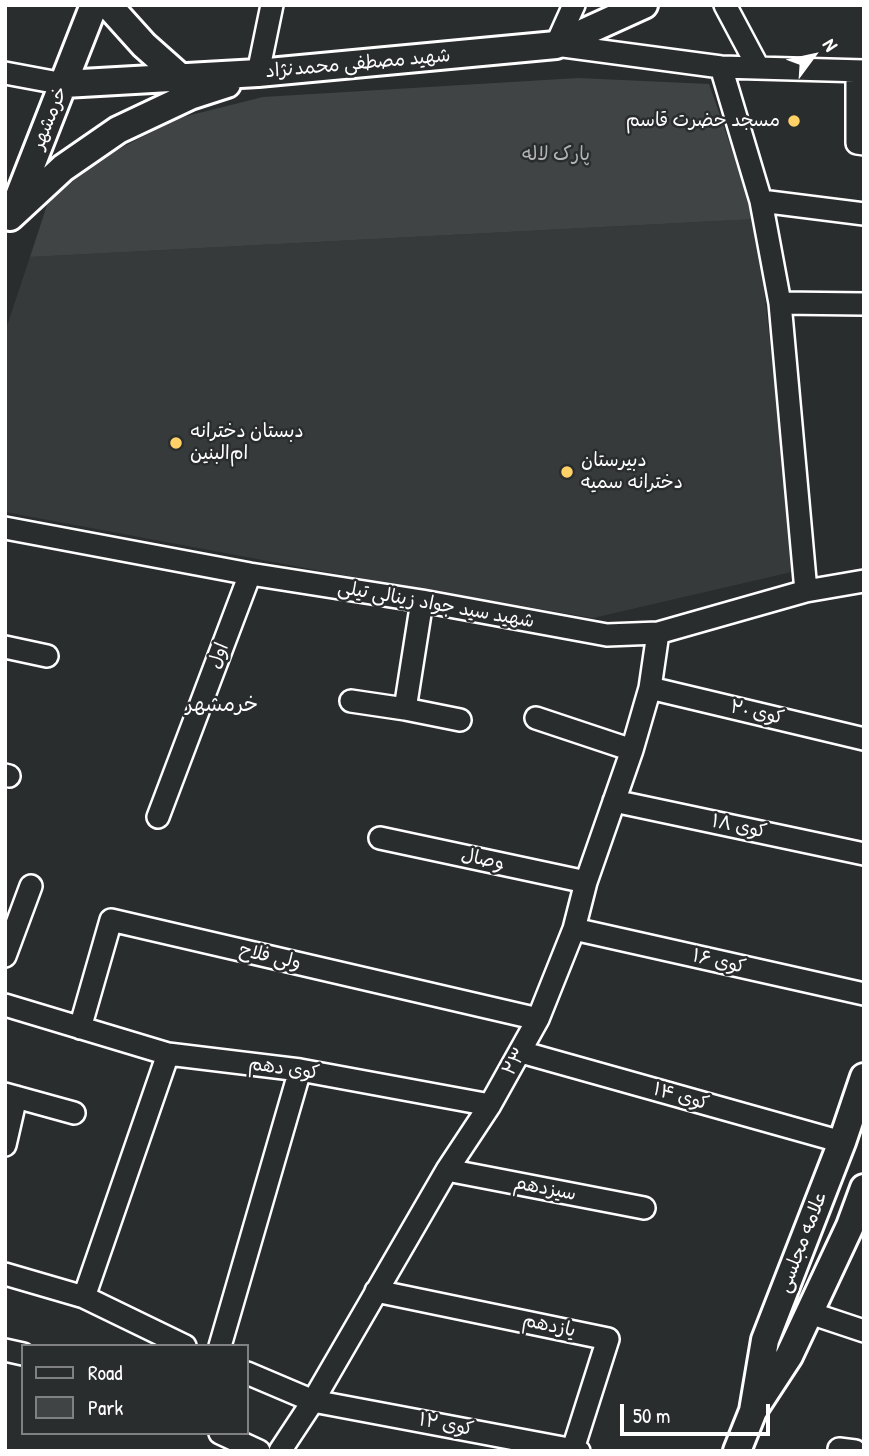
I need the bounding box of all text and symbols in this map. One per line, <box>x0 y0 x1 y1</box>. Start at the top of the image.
north arrow <box>778 21 848 91</box>
text: N <box>817 33 844 56</box>
street label: شهید مصطفی محمدنژاد <box>265 45 451 83</box>
street label: خرمشهر <box>27 83 73 153</box>
place label: مسجد حضرت قاسم <box>626 110 780 132</box>
marker: مسجد حضرت قاسم <box>786 113 802 129</box>
park label: پارک لاله <box>522 144 590 166</box>
place label: دبستان دخترانه ام‌البنین <box>190 421 304 465</box>
marker: دبستان دخترانه ام‌البنین <box>168 435 184 451</box>
place label: دبیرستان دخترانه سمیه <box>581 450 683 494</box>
marker: دبیرستان دخترانه سمیه <box>559 464 575 480</box>
street label: شهید سید جواد زینالی تیلی <box>336 576 536 634</box>
street label: اول <box>204 640 234 672</box>
district label: خرمشهر <box>186 692 258 718</box>
street label: کوی ۲۰ <box>728 696 786 730</box>
street label: کوی ۱۸ <box>709 810 769 844</box>
street label: وصال <box>459 844 507 876</box>
street label: ولی فلاح <box>237 939 303 975</box>
street label: کوی ۱۶ <box>690 945 748 979</box>
street label: ۲۳ <box>498 1044 532 1080</box>
street label: کوی دهم <box>247 1053 321 1085</box>
street label: کوی ۱۴ <box>651 1078 711 1116</box>
street label: سیزدهم <box>512 1172 578 1206</box>
street label: علامه مجلسی <box>773 1188 833 1296</box>
street label: یازدهم <box>520 1309 578 1343</box>
legend <box>21 1344 248 1435</box>
text: Road <box>88 1358 122 1387</box>
scale bar <box>624 1390 774 1434</box>
text: Park <box>88 1393 123 1422</box>
text: 50 m <box>633 1401 670 1430</box>
street label: کوی ۱۲ <box>417 1409 475 1441</box>

